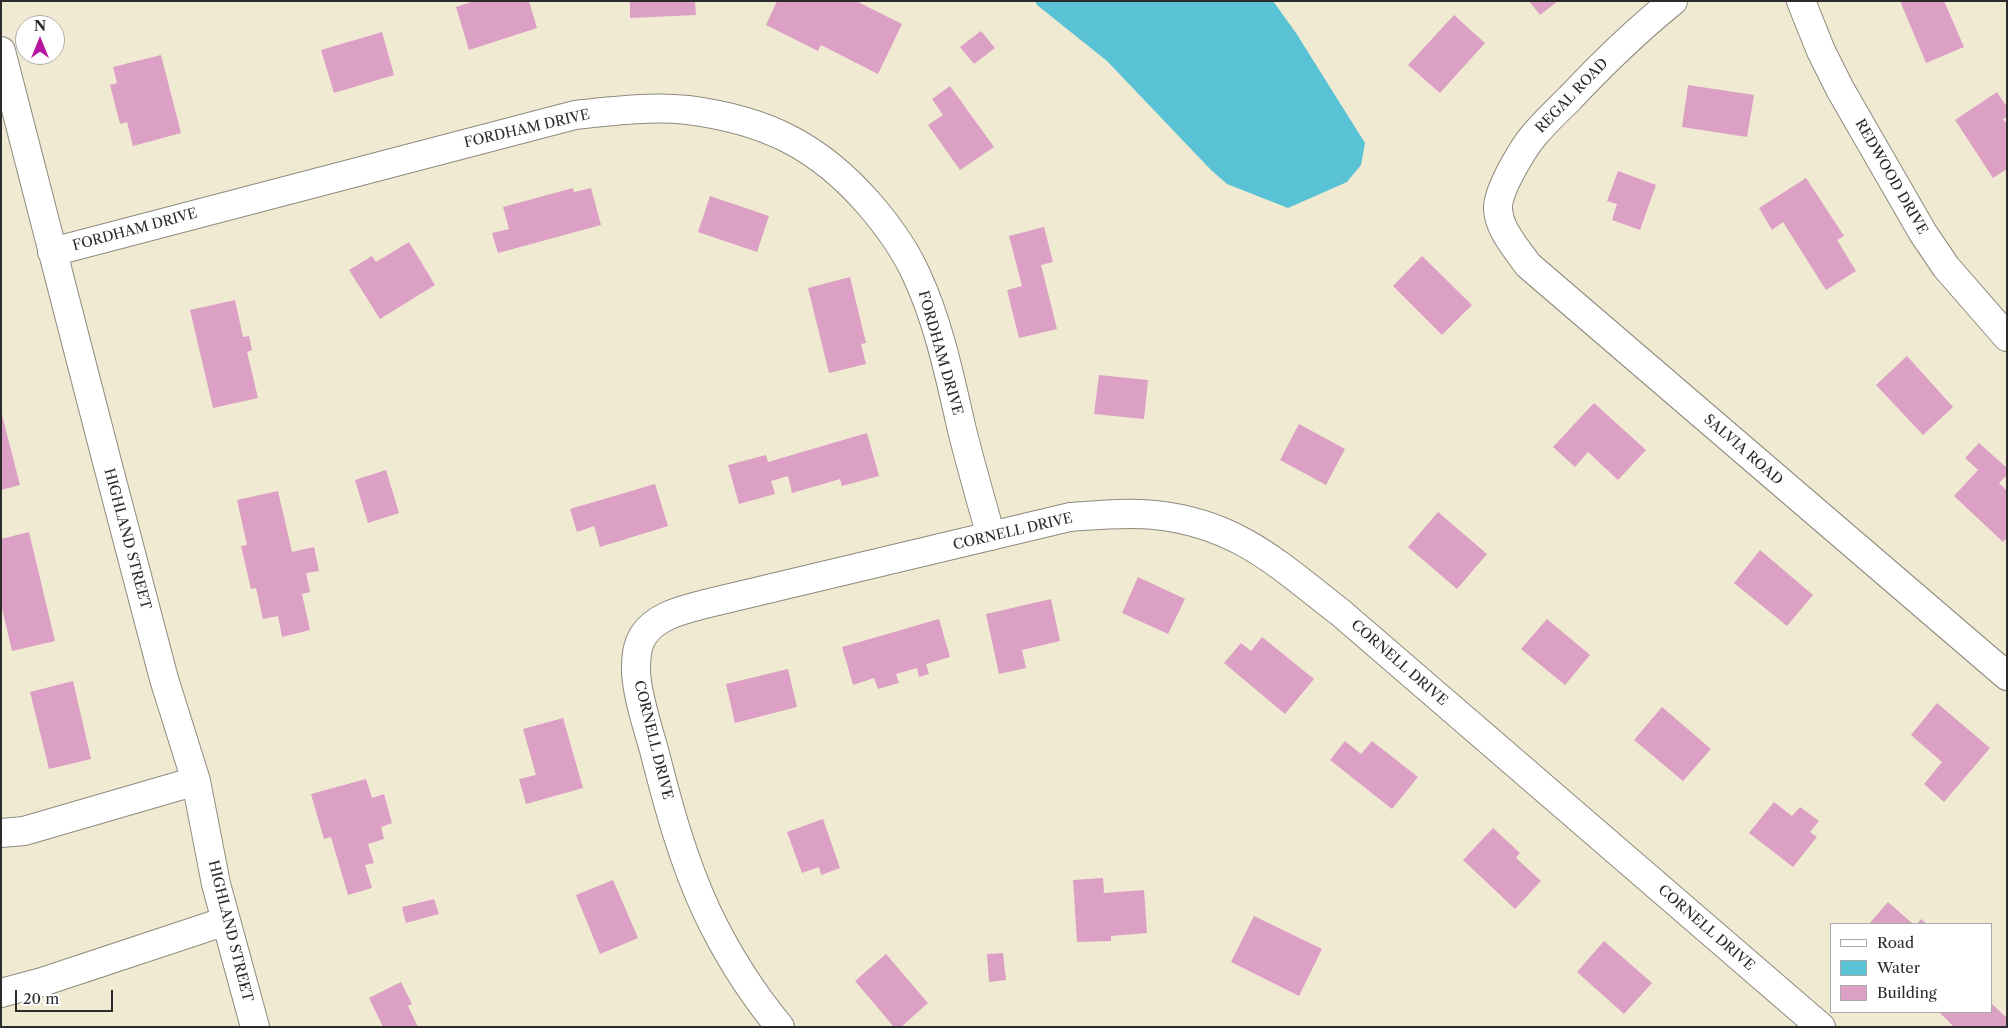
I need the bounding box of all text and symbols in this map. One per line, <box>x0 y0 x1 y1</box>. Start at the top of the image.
north arrow <box>15 15 65 65</box>
text: N <box>34 17 46 35</box>
street label: REGAL ROAD <box>1532 55 1612 137</box>
street label: FORDHAM DRIVE <box>462 106 592 152</box>
street label: REDWOOD DRIVE <box>1851 116 1931 238</box>
street label: FORDHAM DRIVE <box>71 205 199 255</box>
street label: FORDHAM DRIVE <box>914 289 966 417</box>
street label: SALVIA ROAD <box>1700 411 1786 489</box>
street label: HIGHLAND STREET <box>100 467 154 611</box>
street label: CORNELL DRIVE <box>952 510 1074 554</box>
street label: CORNELL DRIVE <box>1347 617 1451 709</box>
street label: CORNELL DRIVE <box>630 679 676 801</box>
street label: HIGHLAND STREET <box>204 858 256 1004</box>
street label: CORNELL DRIVE <box>1654 882 1758 974</box>
legend <box>1830 923 1993 1013</box>
text: Road <box>1877 933 1914 952</box>
text: Water <box>1877 958 1920 977</box>
scale bar <box>18 980 115 1012</box>
text: Building <box>1877 983 1937 1002</box>
text: 20 m <box>23 989 59 1008</box>

